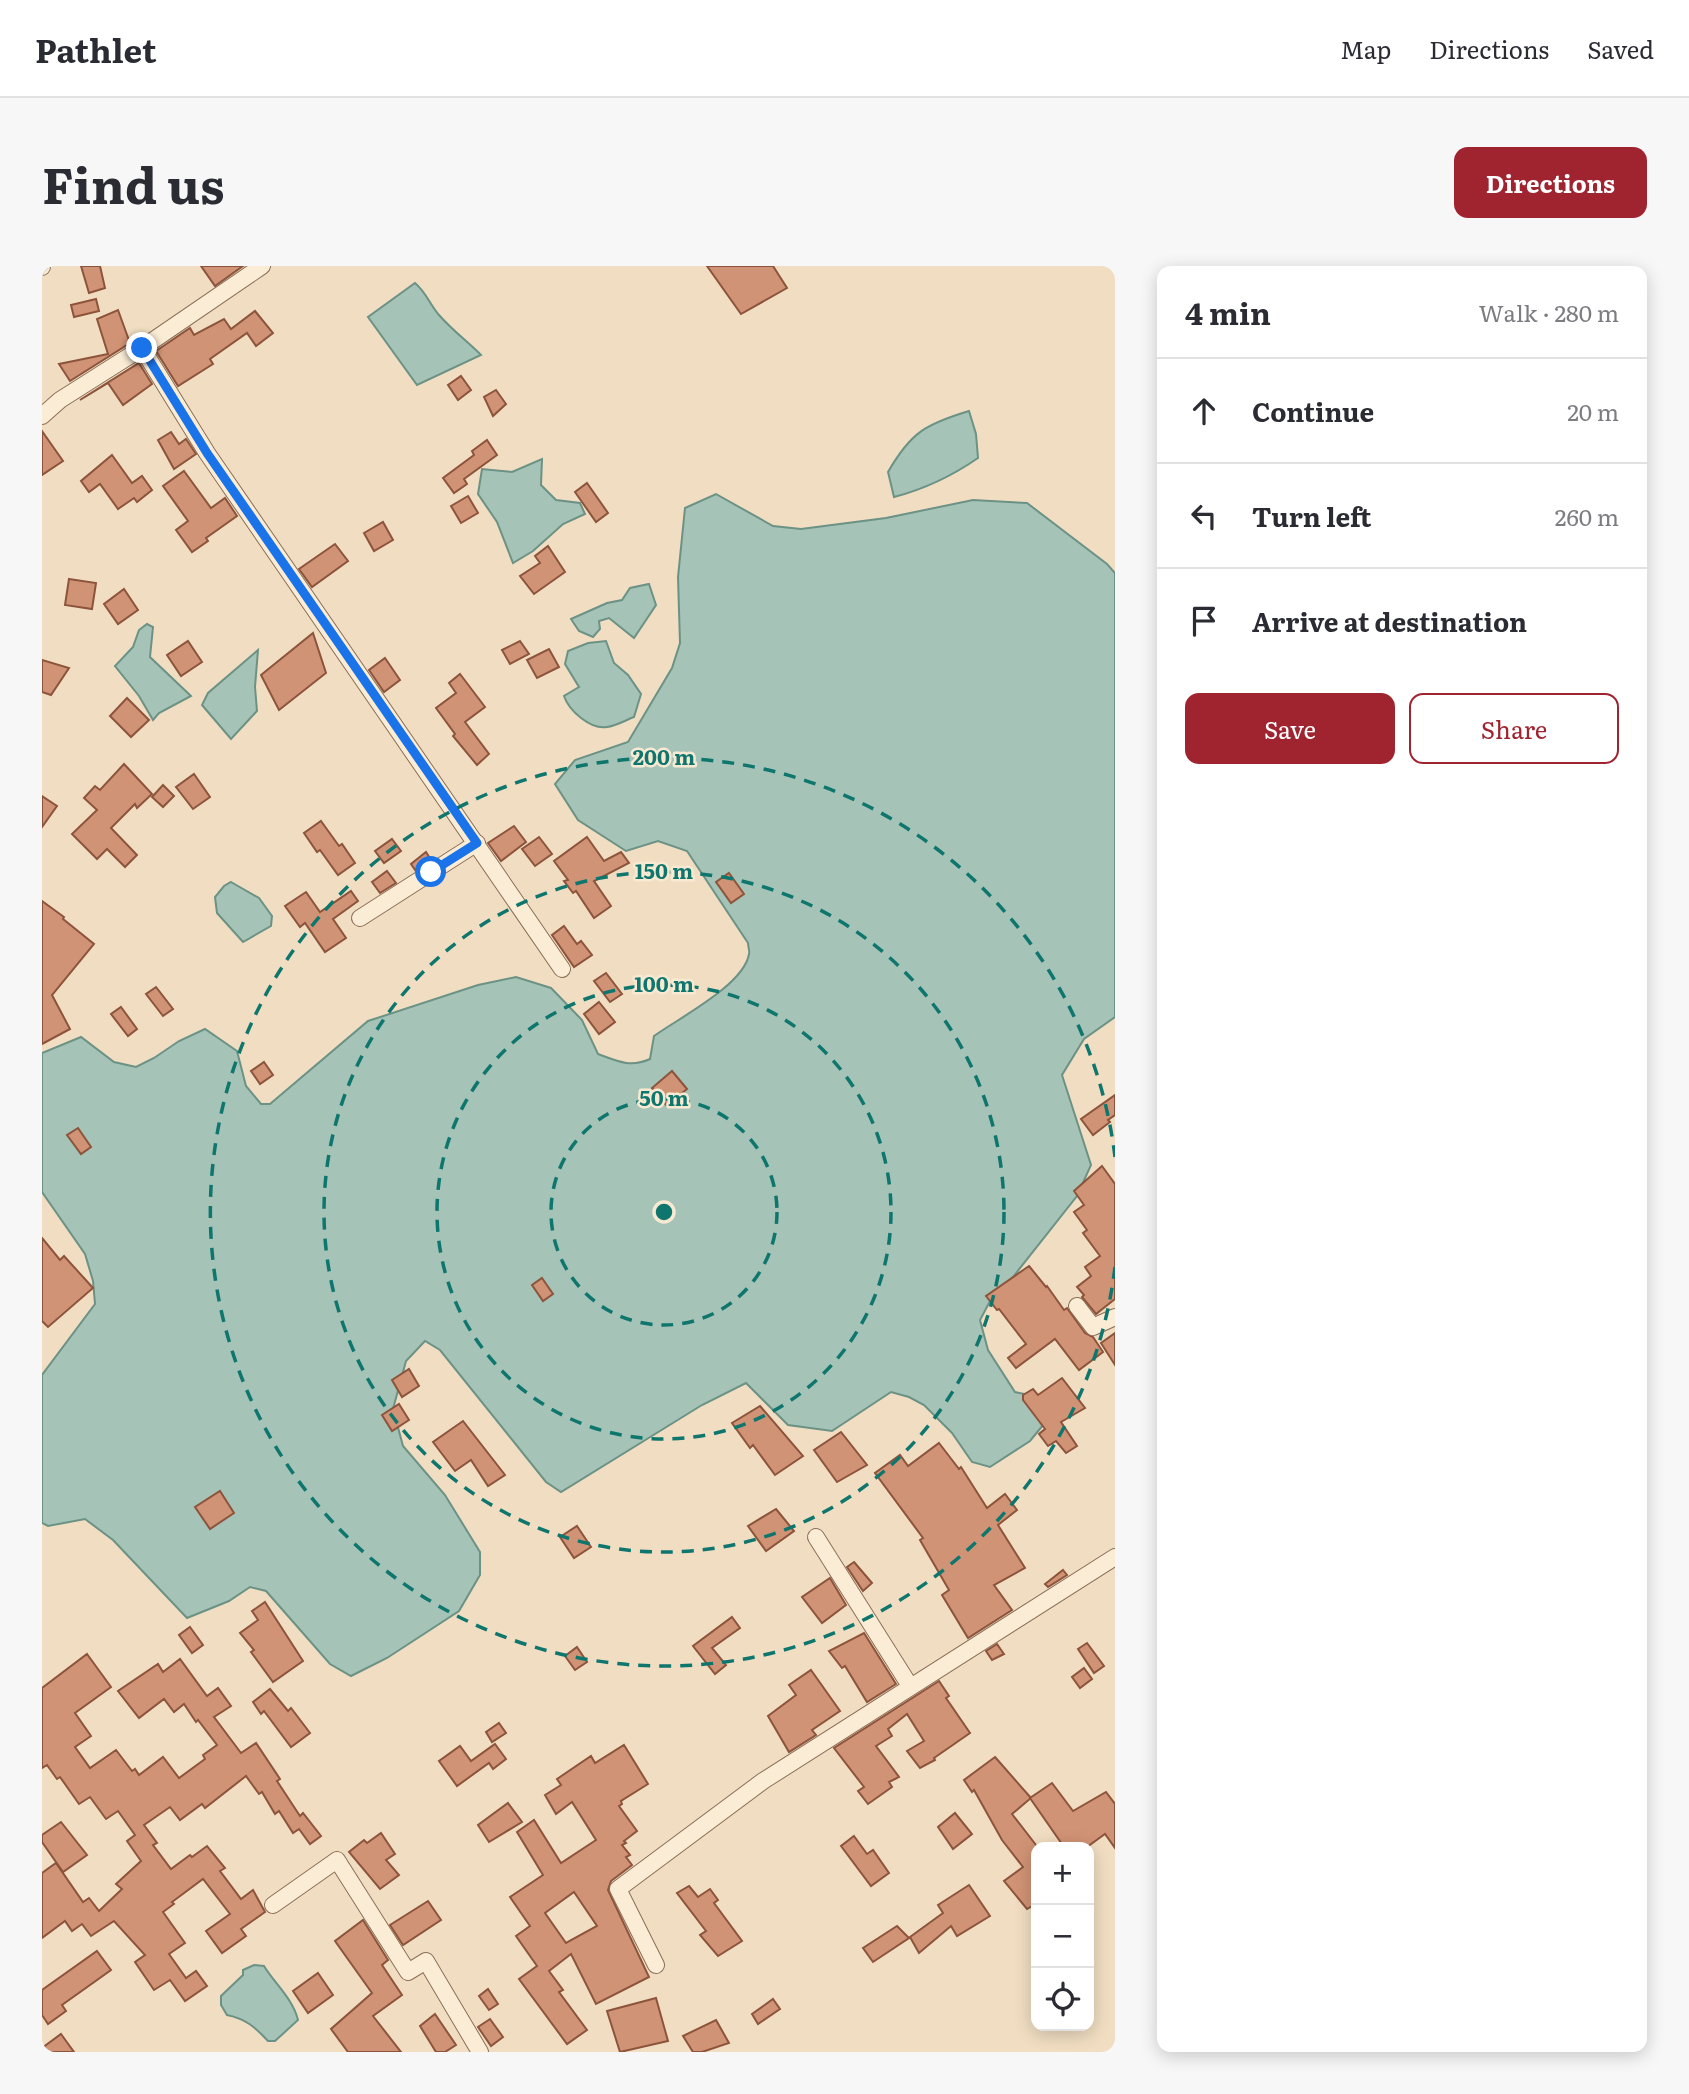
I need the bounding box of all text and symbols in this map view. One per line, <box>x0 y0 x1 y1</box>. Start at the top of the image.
text: Pathlet <box>35 24 156 73</box>
text: Map <box>1340 31 1391 66</box>
text: Directions <box>1429 31 1549 66</box>
text: Saved <box>1587 31 1654 66</box>
text: Find us <box>42 146 225 219</box>
button: Directions <box>1454 147 1647 218</box>
text: 4 min <box>1185 290 1271 334</box>
text: Walk · 280 m <box>1479 295 1619 329</box>
route end <box>126 332 157 363</box>
text: Continue <box>1252 391 1374 430</box>
icon: ahead <box>1185 392 1223 430</box>
text: 20 m <box>1567 394 1619 428</box>
text: Turn left <box>1252 496 1371 535</box>
icon: left <box>1185 497 1223 535</box>
text: 260 m <box>1555 499 1619 533</box>
text: Arrive at destination <box>1252 601 1527 640</box>
icon: arrive <box>1185 602 1223 640</box>
button: Save <box>1185 693 1395 764</box>
button: Share <box>1409 693 1619 764</box>
text: 200 m <box>633 740 695 771</box>
text: 150 m <box>635 854 693 885</box>
route start <box>415 856 446 887</box>
text: 100 m <box>634 967 694 998</box>
text: 50 m <box>639 1081 689 1112</box>
centre of rings <box>652 1200 676 1224</box>
map controls <box>1031 1842 1094 2031</box>
button: + <box>1031 1842 1094 1905</box>
button: − <box>1031 1905 1094 1968</box>
button: locate <box>1031 1968 1094 2031</box>

